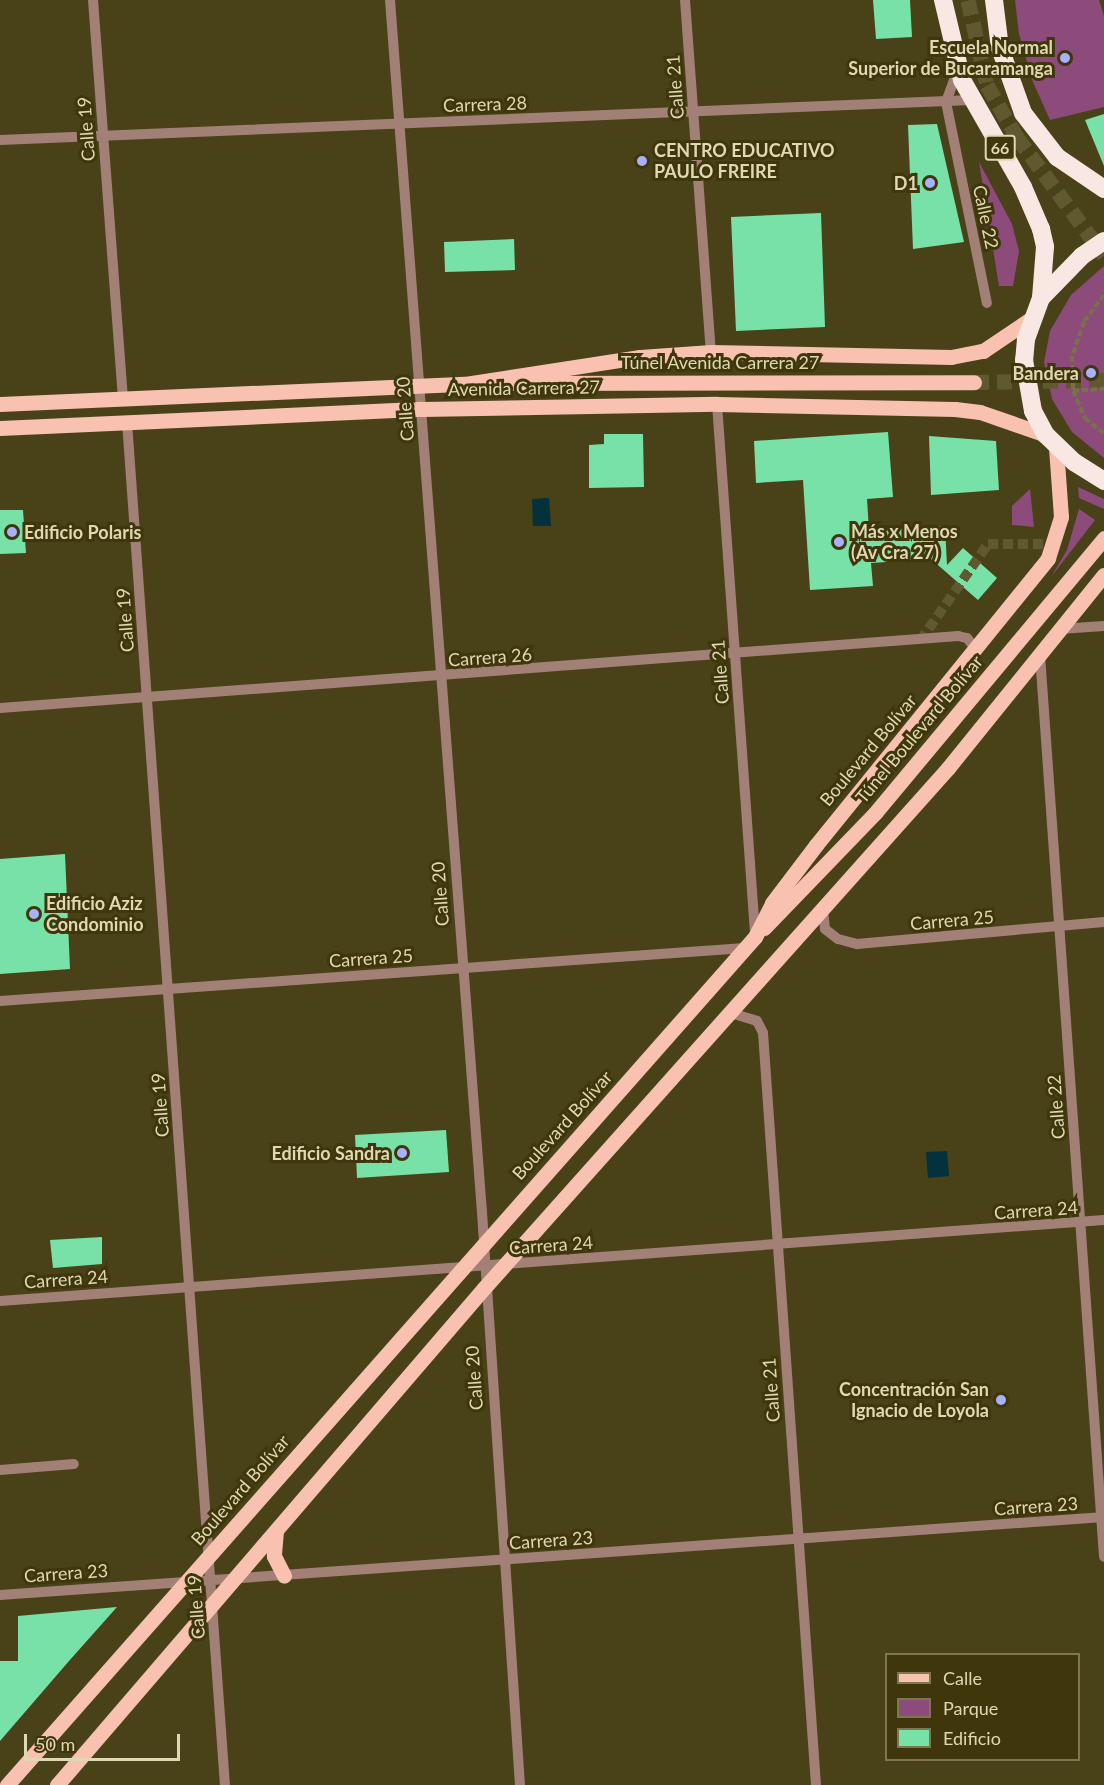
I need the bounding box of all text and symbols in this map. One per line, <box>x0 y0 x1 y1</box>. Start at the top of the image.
place label: Escuela Normal Superior de Bucaramanga <box>848 37 1053 80</box>
marker: Escuela Normal Superior de Bucaramanga <box>1058 51 1072 65</box>
street label: Calle 21 <box>662 54 688 120</box>
street label: Carrera 28 <box>443 92 527 116</box>
street label: Calle 19 <box>73 96 99 162</box>
road number: 66 <box>984 135 1016 161</box>
place label: CENTRO EDUCATIVO PAULO FREIRE <box>654 140 835 182</box>
marker: CENTRO EDUCATIVO PAULO FREIRE <box>635 154 649 168</box>
place label: D1 <box>894 172 918 194</box>
marker: D1 <box>923 176 937 190</box>
street label: Calle 22 <box>969 183 1003 251</box>
street label: Túnel Avenida Carrera 27 <box>620 351 820 373</box>
place label: Bandera <box>1012 362 1079 384</box>
marker: Bandera <box>1084 366 1098 380</box>
street label: Calle 20 <box>392 376 418 442</box>
street label: Avenida Carrera 27 <box>448 376 600 400</box>
place label: Edificio Polaris <box>24 521 141 543</box>
place label: Más x Menos (Av Cra 27) <box>851 521 958 564</box>
marker: Edificio Polaris <box>5 525 19 539</box>
marker: Más x Menos (Av Cra 27) <box>832 535 846 549</box>
street label: Calle 19 <box>112 587 138 653</box>
street label: Calle 21 <box>707 639 733 705</box>
street label: Carrera 26 <box>447 643 533 671</box>
street label: Túnel Boulevard Bolívar <box>851 651 987 807</box>
street label: Boulevard Bolívar <box>815 690 921 810</box>
street label: Calle 20 <box>427 861 453 927</box>
place label: Edificio Aziz Condominio <box>46 893 143 936</box>
street label: Carrera 25 <box>909 906 995 934</box>
marker: Edificio Aziz Condominio <box>27 907 41 921</box>
street label: Carrera 25 <box>328 944 414 972</box>
street label: Boulevard Bolívar <box>507 1066 617 1184</box>
street label: Calle 19 <box>147 1072 173 1138</box>
street label: Calle 22 <box>1043 1074 1069 1140</box>
place label: Edificio Sandra <box>271 1142 390 1164</box>
marker: Edificio Sandra <box>395 1146 409 1160</box>
street label: Carrera 24 <box>993 1196 1079 1224</box>
street label: Carrera 24 <box>508 1231 594 1259</box>
street label: Carrera 24 <box>23 1265 109 1293</box>
street label: Calle 20 <box>461 1345 487 1411</box>
street label: Calle 21 <box>758 1357 784 1423</box>
place label: Concentración San Ignacio de Loyola <box>839 1379 989 1422</box>
marker: Concentración San Ignacio de Loyola <box>994 1393 1008 1407</box>
street label: Boulevard Bolívar <box>186 1430 294 1550</box>
street label: Carrera 23 <box>993 1492 1079 1520</box>
street label: Carrera 23 <box>508 1526 594 1554</box>
street label: Carrera 23 <box>23 1559 109 1587</box>
street label: Calle 19 <box>183 1574 209 1640</box>
legend <box>885 1653 1080 1761</box>
text: Calle <box>943 1667 982 1689</box>
text: Parque <box>943 1697 998 1719</box>
scale bar <box>27 1722 183 1760</box>
text: Edificio <box>943 1727 1001 1749</box>
text: 50 m <box>35 1733 75 1755</box>

